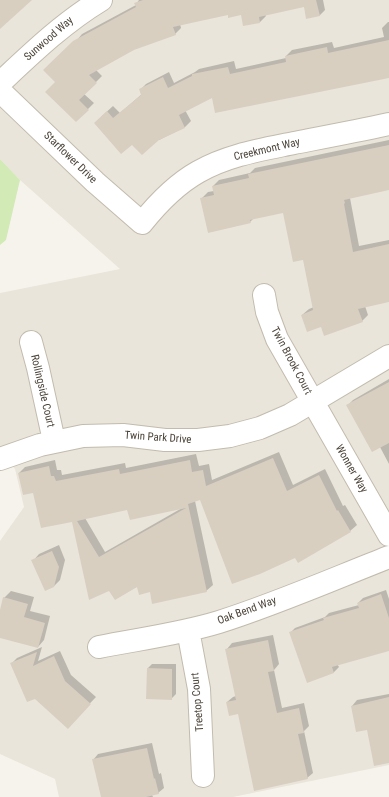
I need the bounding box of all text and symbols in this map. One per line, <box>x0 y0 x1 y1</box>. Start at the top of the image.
street label: Sunwood Way <box>22 14 76 64</box>
street label: Starflower Drive <box>41 129 99 187</box>
street label: Creekmont Way <box>233 136 301 164</box>
street label: Twin Brook Court <box>268 325 314 397</box>
street label: Rollingside Court <box>27 353 57 429</box>
street label: Twin Park Drive <box>124 429 192 447</box>
street label: Wonner Way <box>332 443 370 495</box>
street label: Oak Bend Way <box>216 594 278 628</box>
street label: Treetop Court <box>189 672 207 732</box>

